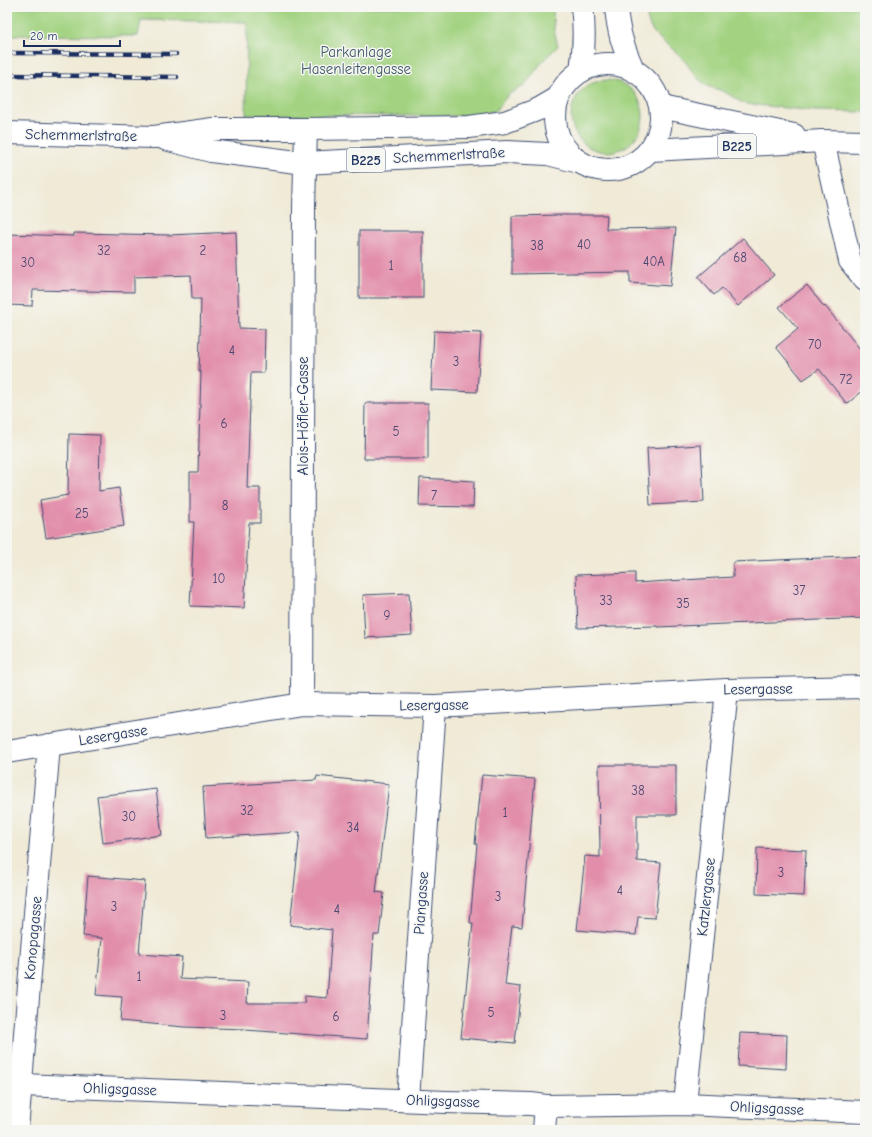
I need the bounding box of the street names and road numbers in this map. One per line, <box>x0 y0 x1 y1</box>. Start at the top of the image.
street label: Schemmerlstraße <box>25 125 138 145</box>
road number: B225 <box>718 134 756 158</box>
street label: Schemmerlstraße <box>393 143 506 167</box>
road number: B225 <box>347 148 385 172</box>
street label: Alois-Höfler-Gasse <box>294 356 312 476</box>
street label: Lesergasse <box>723 679 793 699</box>
street label: Lesergasse <box>399 695 469 715</box>
street label: Lesergasse <box>77 721 149 749</box>
street label: Katzlergasse <box>693 856 719 937</box>
street label: Piangasse <box>410 870 432 935</box>
street label: Konopagasse <box>20 895 46 981</box>
street label: Ohligsgasse <box>83 1079 158 1099</box>
street label: Ohligsgasse <box>406 1091 481 1111</box>
street label: Ohligsgasse <box>729 1097 805 1119</box>

